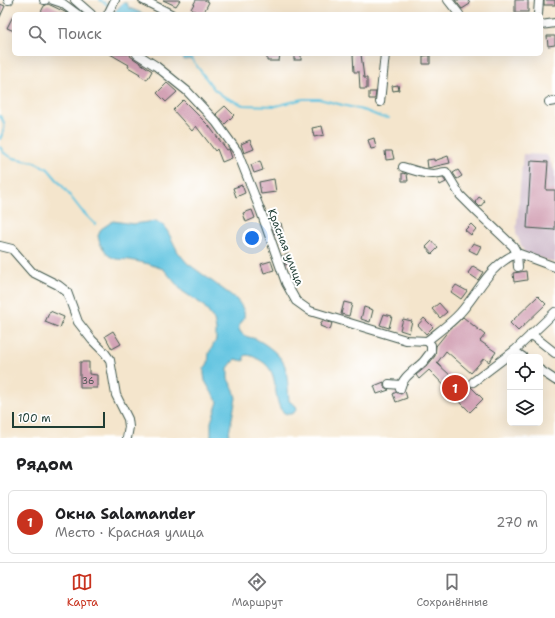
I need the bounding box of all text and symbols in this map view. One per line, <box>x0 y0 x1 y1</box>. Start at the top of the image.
search box <box>12 12 543 56</box>
icon: search <box>26 23 48 45</box>
text: Поиск <box>58 24 102 44</box>
street label: Красная улица <box>264 207 307 288</box>
your location <box>242 228 262 248</box>
map controls <box>507 354 543 426</box>
button: locate <box>507 354 543 390</box>
pin: 1 <box>442 373 468 403</box>
house number: 36 <box>82 375 94 387</box>
button: layers <box>507 390 543 426</box>
scale bar <box>12 410 105 429</box>
text: 100 m <box>18 411 51 426</box>
text: Рядом <box>16 453 73 475</box>
text: Окна Salamander <box>55 504 196 524</box>
text: 1 <box>27 514 33 531</box>
text: 270 m <box>496 514 538 531</box>
text: Место · Красная улица <box>55 524 204 541</box>
tab: Карта <box>67 571 98 610</box>
tab: Маршрут <box>232 571 283 610</box>
tab: Сохранённые <box>416 571 488 610</box>

